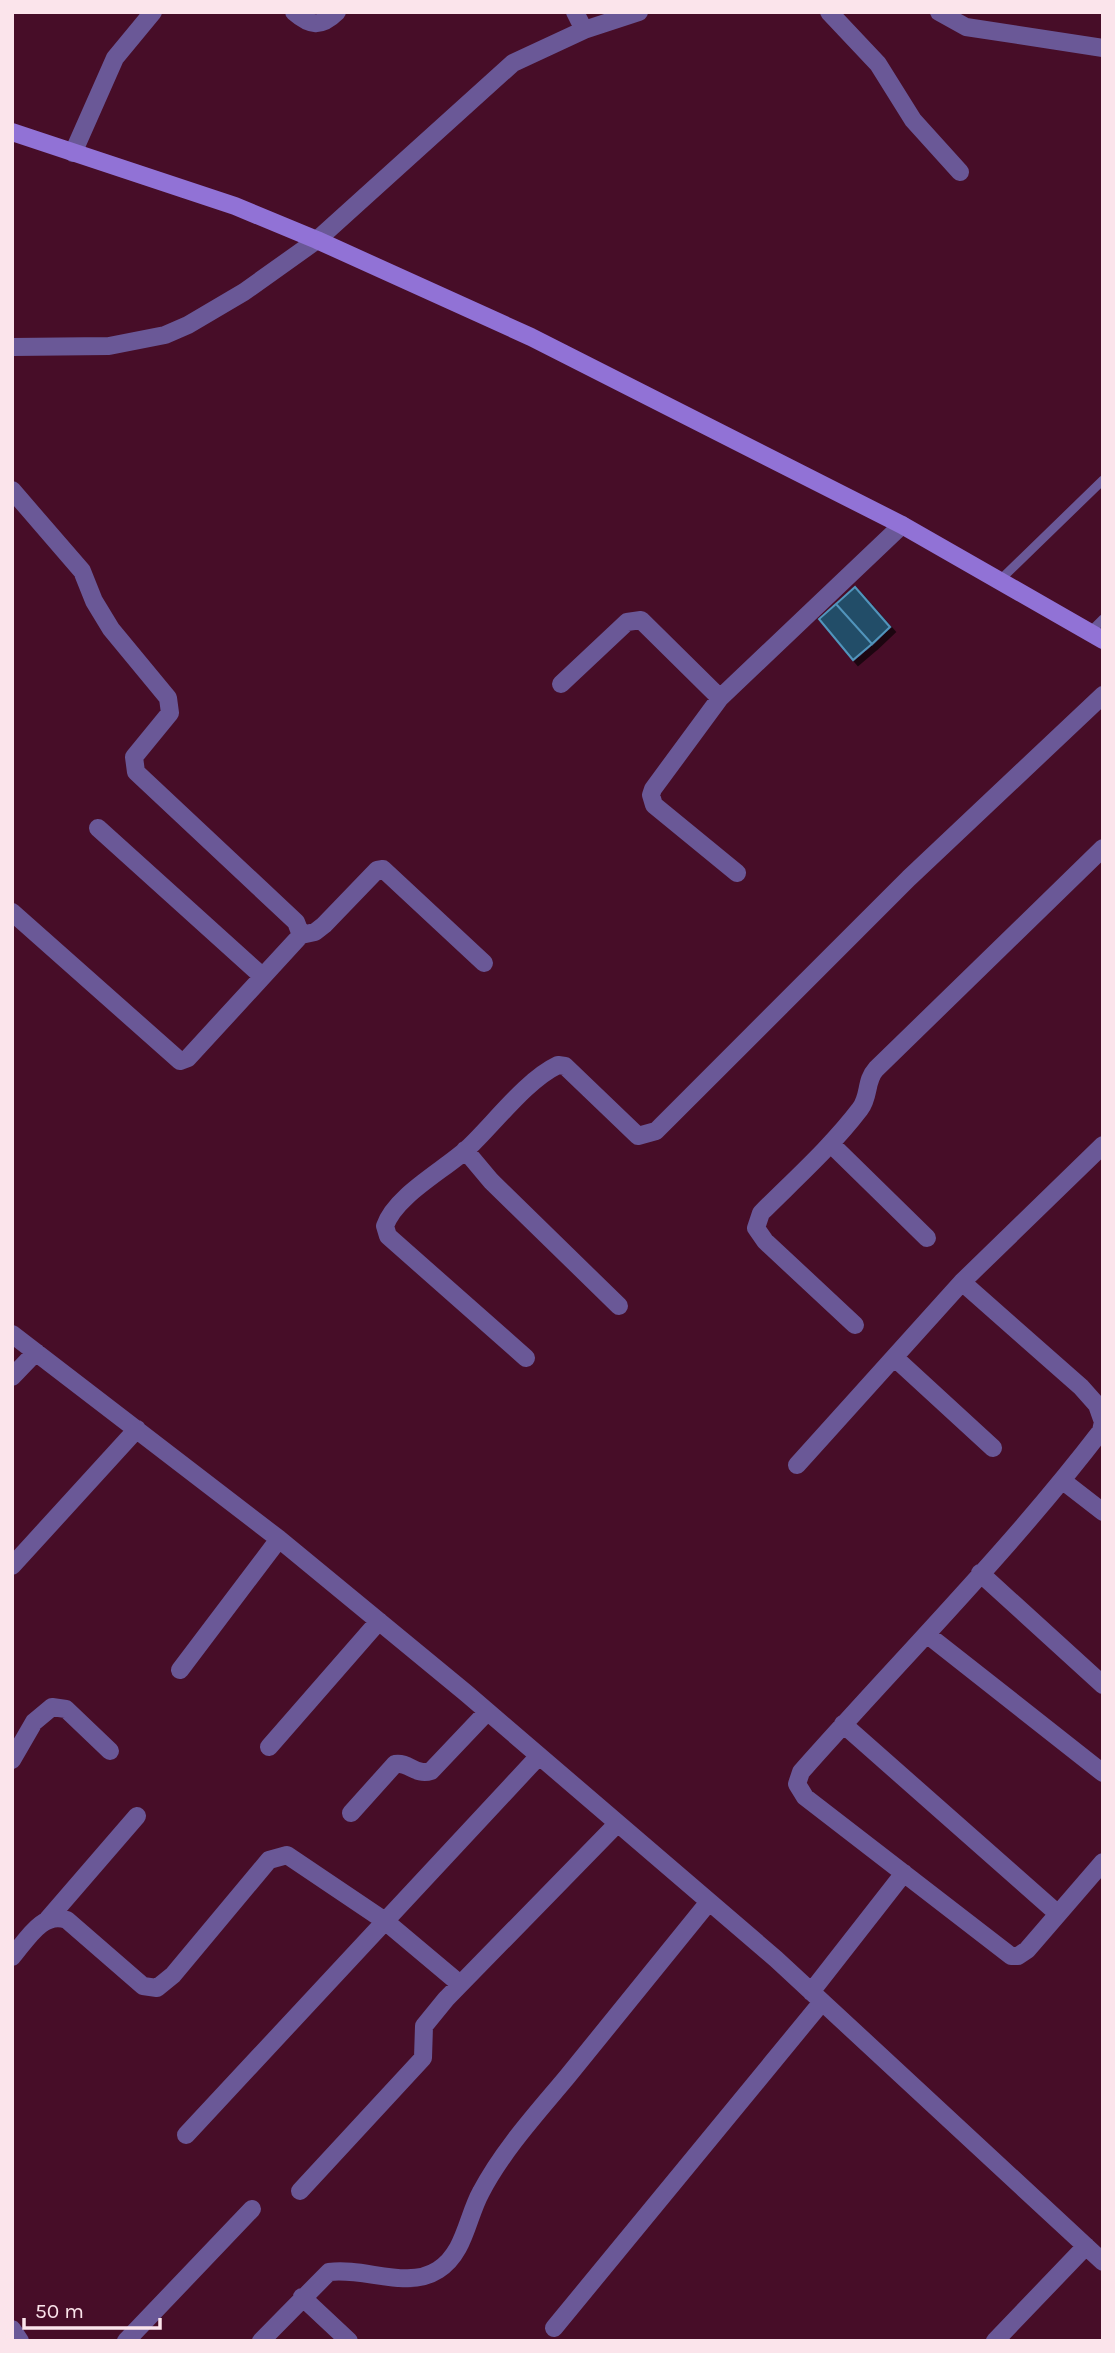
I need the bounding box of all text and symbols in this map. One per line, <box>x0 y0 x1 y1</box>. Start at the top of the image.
scale bar <box>24 2286 161 2330</box>
text: 50 m <box>35 2299 84 2323</box>

